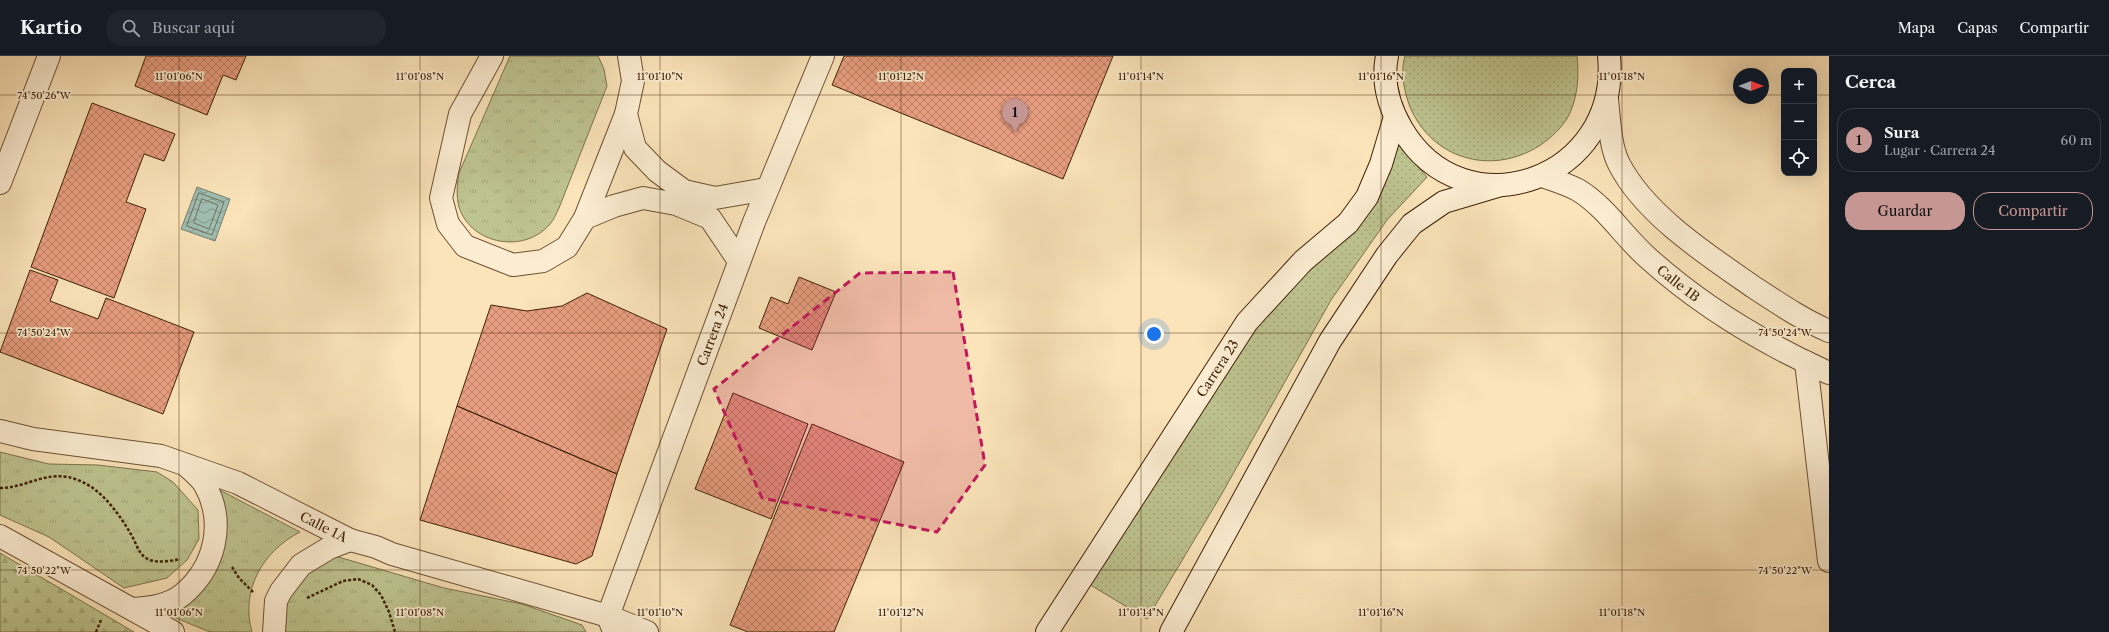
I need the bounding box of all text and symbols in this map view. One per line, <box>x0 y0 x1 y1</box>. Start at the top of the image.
search box <box>106 10 386 46</box>
text: Kartio <box>20 16 82 39</box>
icon: search <box>120 17 142 39</box>
text: Buscar aquí <box>152 18 235 37</box>
text: Mapa <box>1898 19 1935 37</box>
text: Capas <box>1957 19 1998 37</box>
text: Compartir <box>2020 19 2089 37</box>
north arrow <box>1733 68 1769 104</box>
map controls <box>1781 68 1817 176</box>
button: + <box>1781 68 1817 104</box>
text: 11°01'06"N <box>155 70 203 83</box>
text: 11°01'08"N <box>396 70 444 83</box>
text: 11°01'10"N <box>637 70 683 83</box>
text: 11°01'12"N <box>878 70 924 83</box>
text: 11°01'14"N <box>1118 70 1164 83</box>
text: 11°01'16"N <box>1358 70 1404 83</box>
text: 11°01'18"N <box>1599 70 1645 83</box>
text: Cerca <box>1845 72 1896 92</box>
text: 74°50'26"W <box>17 89 72 102</box>
pin: 1 <box>1002 99 1028 132</box>
button: − <box>1781 104 1817 140</box>
text: Sura <box>1884 123 1919 142</box>
text: 1 <box>1856 132 1862 148</box>
text: 60 m <box>2061 132 2092 148</box>
button: locate <box>1781 140 1817 176</box>
text: Lugar · Carrera 24 <box>1884 142 1996 158</box>
button: Guardar <box>1845 192 1965 230</box>
button: Compartir <box>1973 192 2093 230</box>
street label: Calle 1B <box>1654 261 1703 305</box>
street label: Carrera 24 <box>693 301 731 368</box>
your location <box>1144 324 1164 344</box>
text: 74°50'24"W <box>17 326 72 339</box>
text: 74°50'24"W <box>1758 326 1813 339</box>
street label: Carrera 23 <box>1193 336 1242 400</box>
street label: Calle 1A <box>297 508 351 546</box>
text: 74°50'22"W <box>17 564 72 577</box>
text: 74°50'22"W <box>1758 564 1813 577</box>
text: 11°01'06"N <box>155 606 203 619</box>
text: 11°01'08"N <box>396 606 444 619</box>
text: 11°01'10"N <box>637 606 683 619</box>
text: 11°01'12"N <box>878 606 924 619</box>
text: 11°01'14"N <box>1118 606 1164 619</box>
text: 11°01'16"N <box>1358 606 1404 619</box>
text: 11°01'18"N <box>1599 606 1645 619</box>

